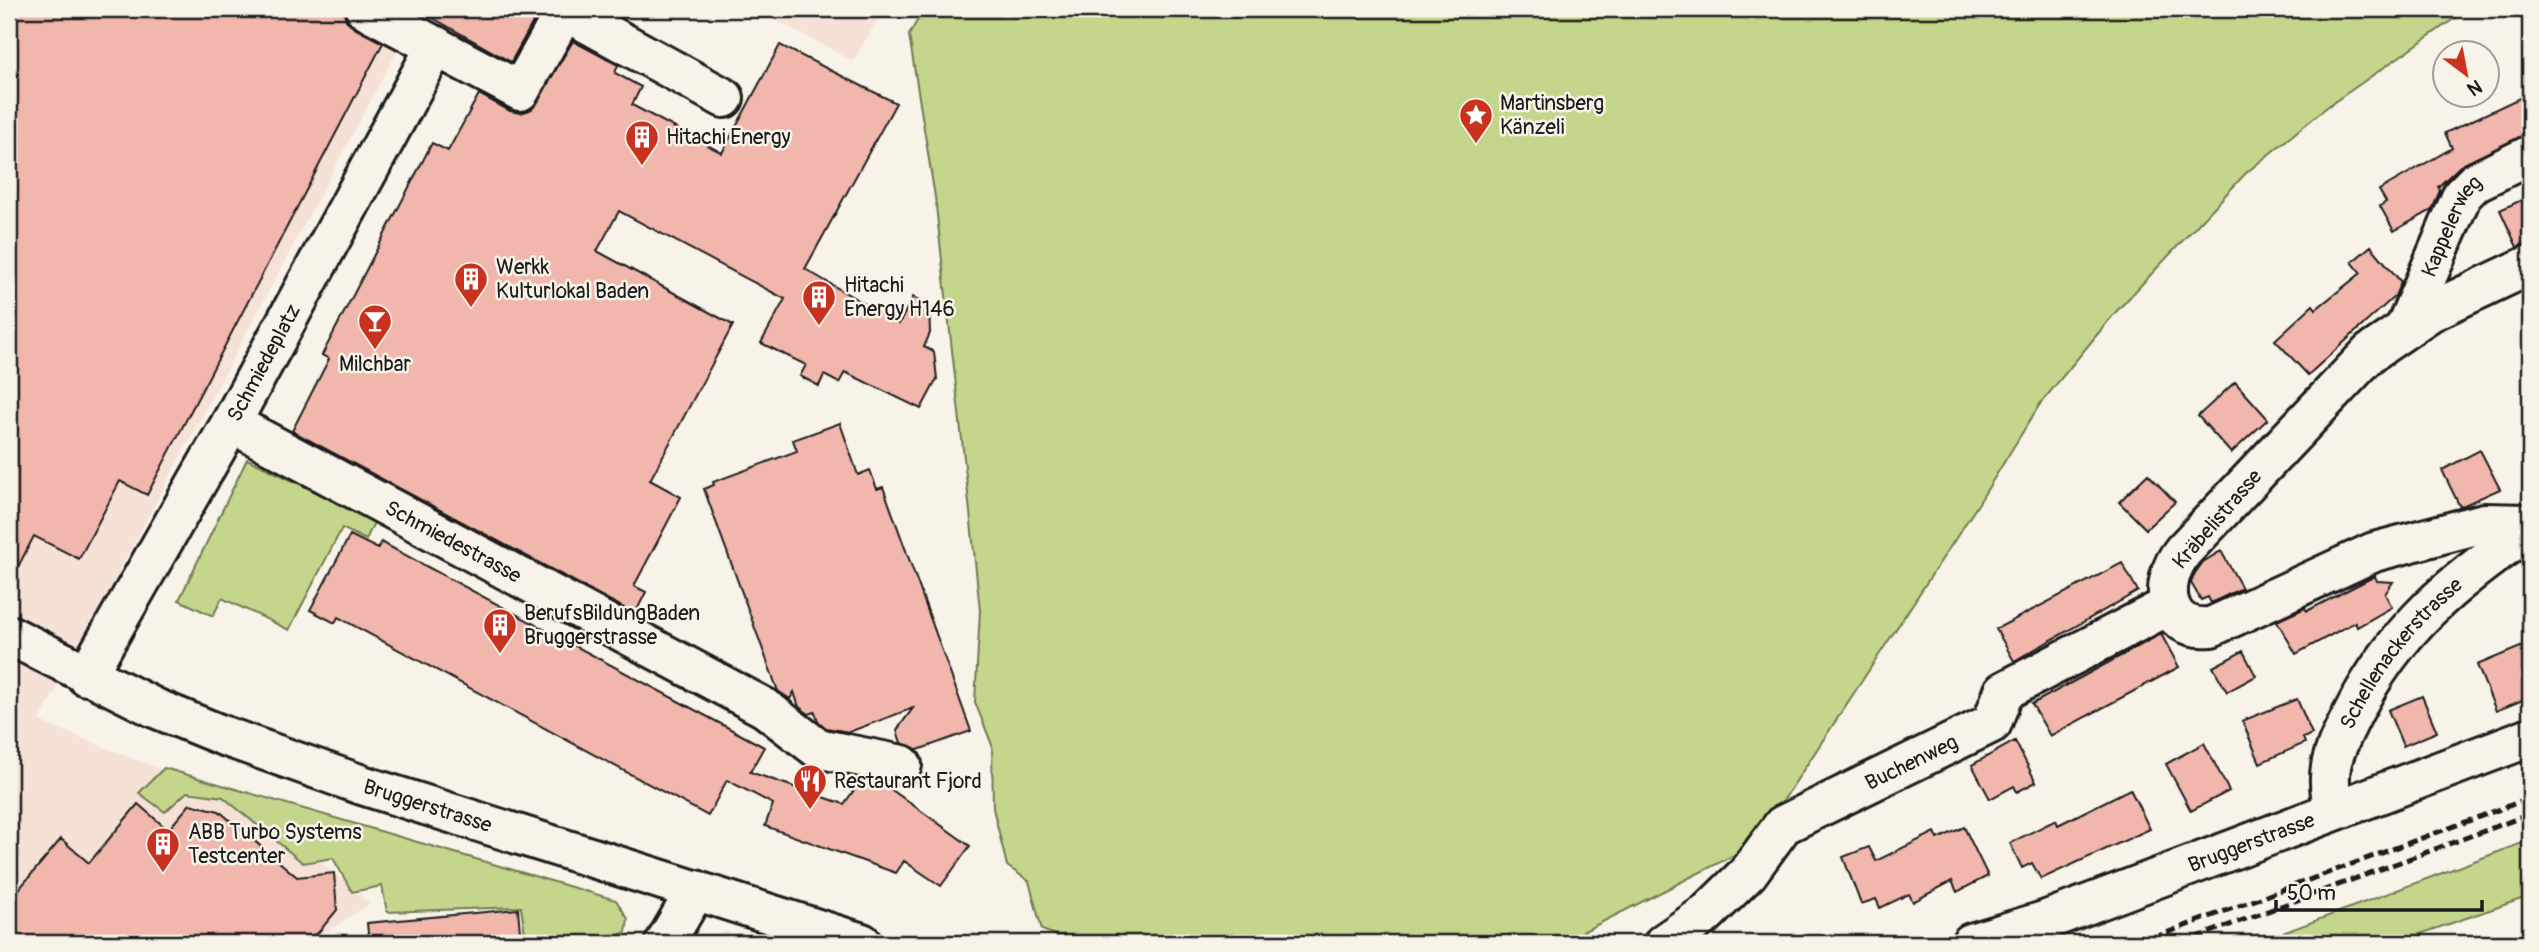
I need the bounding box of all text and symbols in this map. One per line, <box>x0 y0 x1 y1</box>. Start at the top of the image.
north arrow <box>2430 38 2500 108</box>
text: N <box>2463 74 2486 101</box>
place label: Martinsberg Känzeli <box>1500 90 1604 141</box>
place icon: Martinsberg Känzeli <box>1457 96 1495 145</box>
building icon: Hitachi Energy <box>623 118 661 167</box>
place label: Hitachi Energy <box>666 124 790 151</box>
street label: Kappelerweg <box>2416 170 2488 281</box>
place label: Werkk Kulturlokal Baden <box>496 254 649 305</box>
building icon: Werkk Kulturlokal Baden <box>452 260 490 309</box>
place label: Hitachi Energy H146 <box>844 272 955 323</box>
building icon: Hitachi Energy H146 <box>800 278 838 327</box>
street label: Schmiedeplatz <box>221 300 307 427</box>
bar icon: Milchbar <box>356 302 394 351</box>
place label: Milchbar <box>339 351 411 378</box>
street label: Kräbelistrasse <box>2167 463 2269 575</box>
street label: Schmiedestrasse <box>380 495 526 590</box>
street label: Schellenackerstrasse <box>2334 571 2469 734</box>
place label: BerufsBildungBaden Bruggerstrasse <box>524 600 700 651</box>
building icon: BerufsBildungBaden Bruggerstrasse <box>481 606 519 655</box>
street label: Buchenweg <box>1861 729 1962 797</box>
restaurant icon: Restaurant Fjord <box>791 762 829 811</box>
place label: Restaurant Fjord <box>834 768 982 795</box>
street label: Bruggerstrasse <box>360 773 496 839</box>
street label: Bruggerstrasse <box>2184 807 2319 879</box>
place label: ABB Turbo Systems Testcenter <box>188 819 362 870</box>
building icon: ABB Turbo Systems Testcenter <box>144 825 182 874</box>
scale bar <box>2276 868 2483 912</box>
text: 50 m <box>2287 880 2336 907</box>

